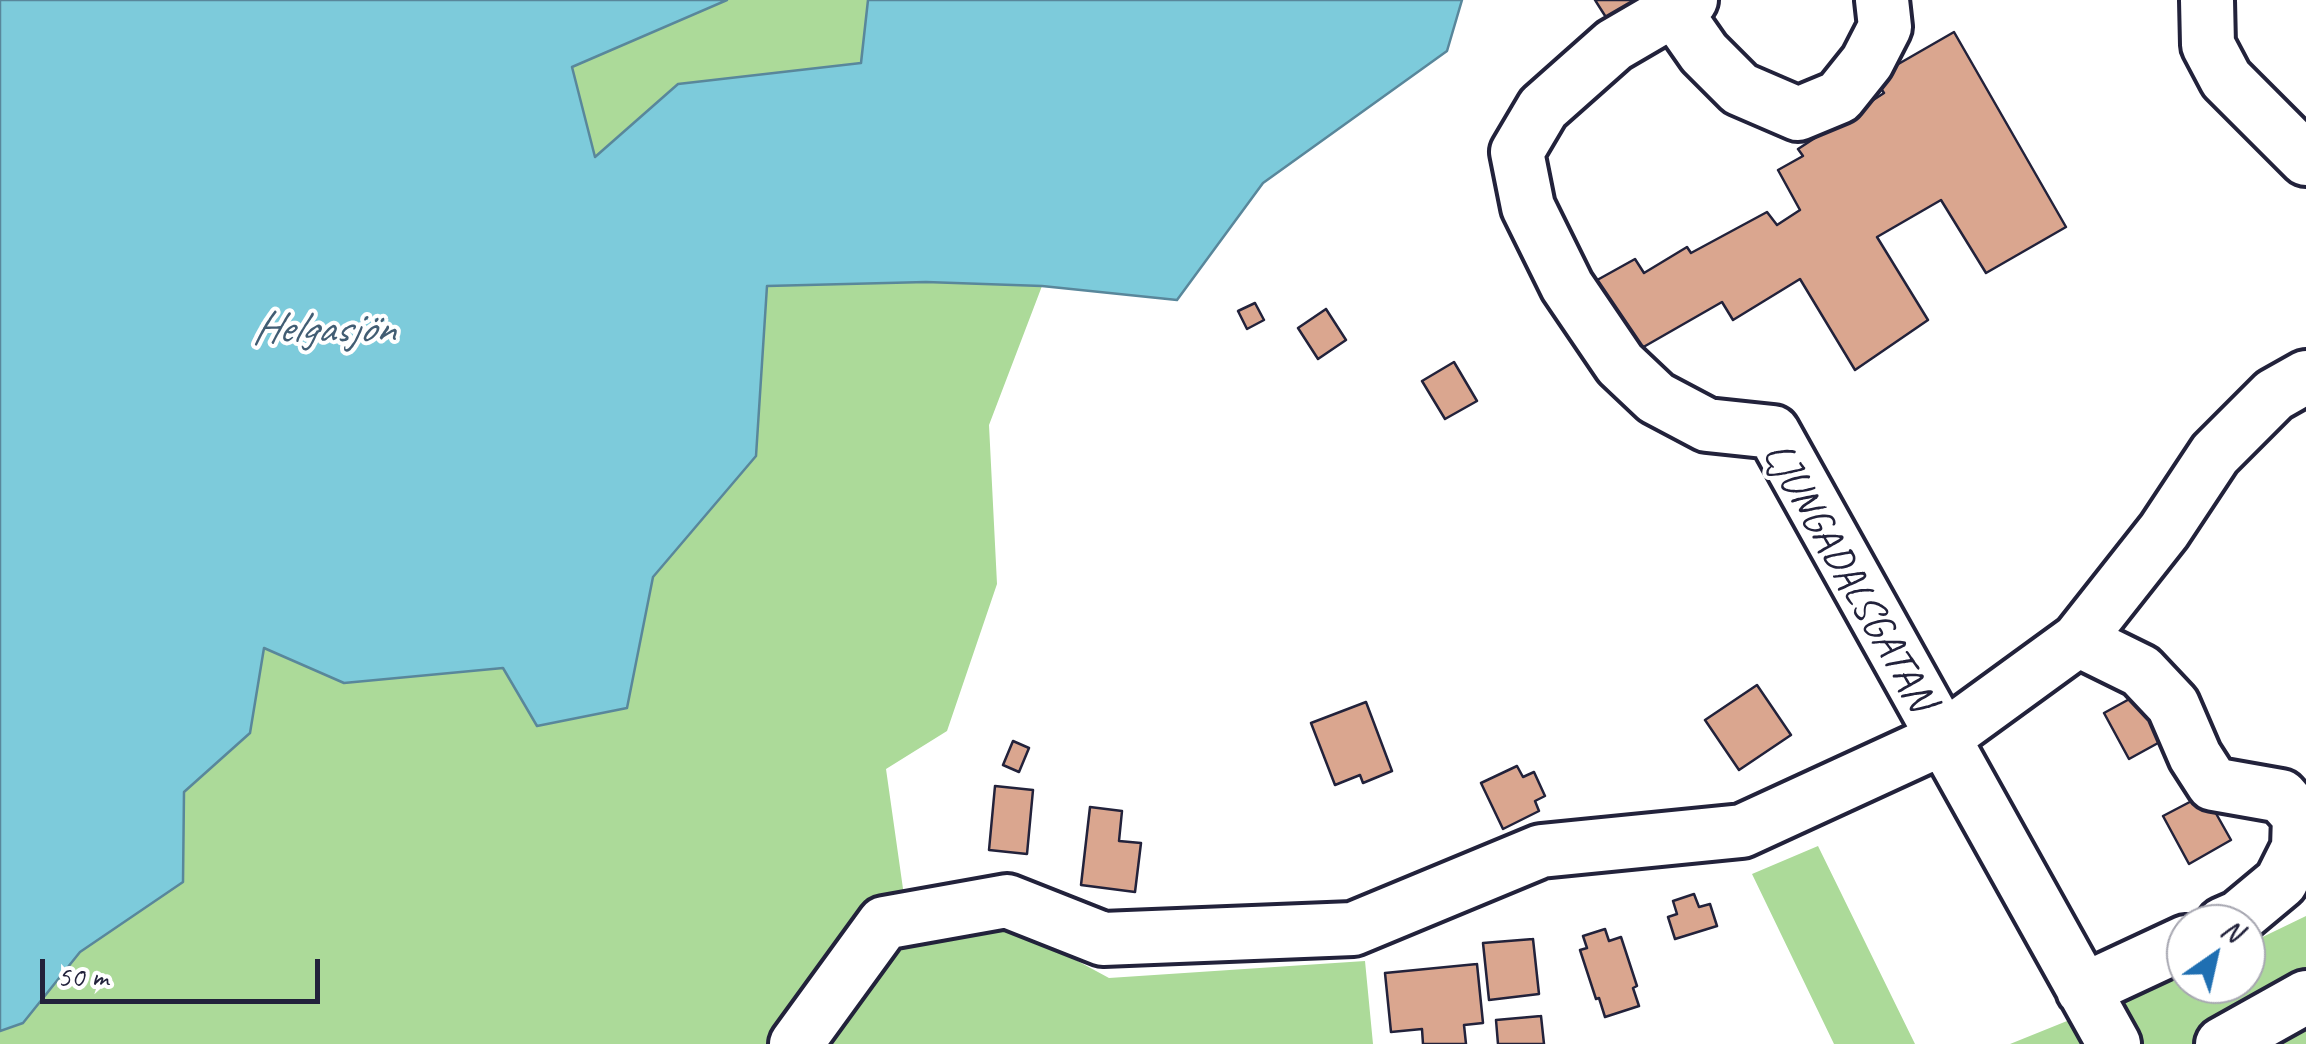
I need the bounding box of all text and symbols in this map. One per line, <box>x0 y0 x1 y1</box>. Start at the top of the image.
water label: Helgasjön <box>252 303 394 357</box>
street label: LJUNGADALSGATAN <box>1751 434 1945 720</box>
north arrow <box>2166 904 2266 1004</box>
text: N <box>2215 911 2249 950</box>
scale bar <box>45 939 325 1001</box>
text: 50 m <box>57 957 108 995</box>

